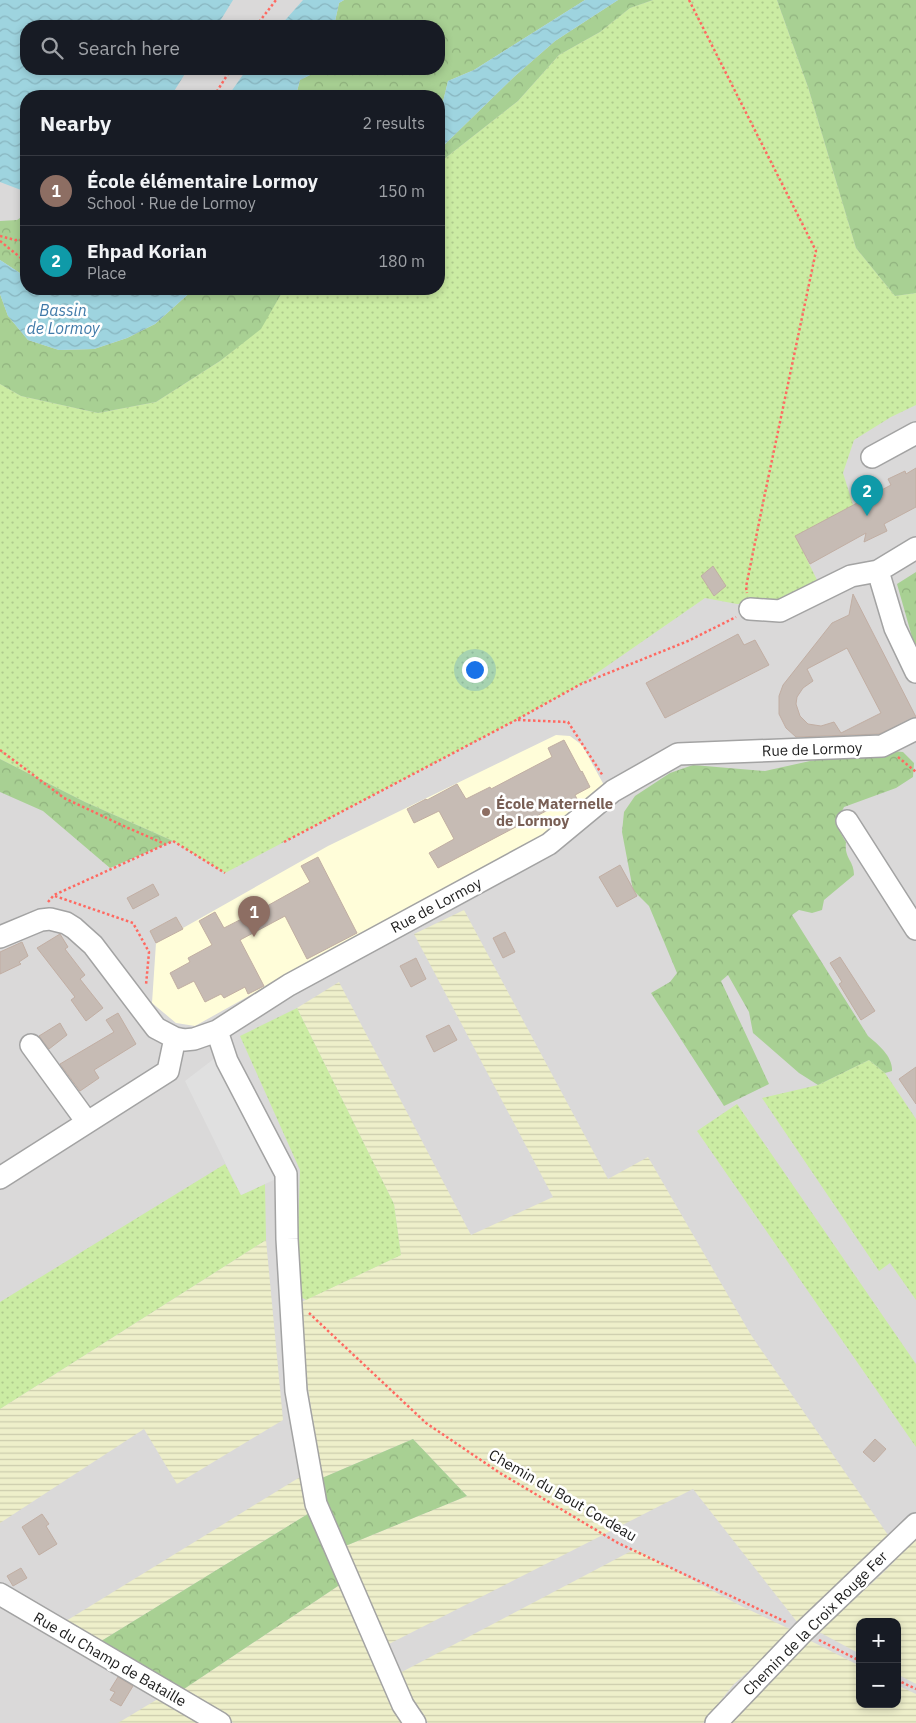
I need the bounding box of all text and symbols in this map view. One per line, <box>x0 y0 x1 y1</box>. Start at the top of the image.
search box <box>20 20 445 75</box>
icon: search <box>38 34 66 62</box>
text: Search here <box>78 36 180 60</box>
text: Nearby <box>40 109 111 137</box>
text: 2 results <box>362 113 425 133</box>
text: École élémentaire Lormoy <box>87 169 318 193</box>
text: 1 <box>51 181 61 201</box>
text: 150 m <box>378 181 425 201</box>
text: School · Rue de Lormoy <box>87 193 256 213</box>
text: Ehpad Korian <box>87 239 207 263</box>
text: 2 <box>51 251 61 271</box>
text: 180 m <box>378 251 425 271</box>
text: Place <box>87 263 126 283</box>
water label: Bassin de Lormoy <box>26 300 101 338</box>
pin: 2 <box>851 475 883 516</box>
your location <box>462 657 488 683</box>
street label: Rue de Lormoy <box>761 738 863 760</box>
place label: École Maternelle de Lormoy <box>496 794 613 830</box>
marker: École Maternelle de Lormoy <box>480 806 492 818</box>
street label: Rue de Lormoy <box>387 873 485 937</box>
pin: 1 <box>238 896 270 937</box>
street label: Chemin du Bout Cordeau <box>486 1445 640 1545</box>
street label: Chemin de la Croix Rouge Fer <box>739 1546 892 1699</box>
street label: Rue du Champ de Bataille <box>30 1607 190 1711</box>
map controls <box>856 1618 901 1708</box>
button: + <box>856 1618 901 1663</box>
button: − <box>856 1663 901 1708</box>

